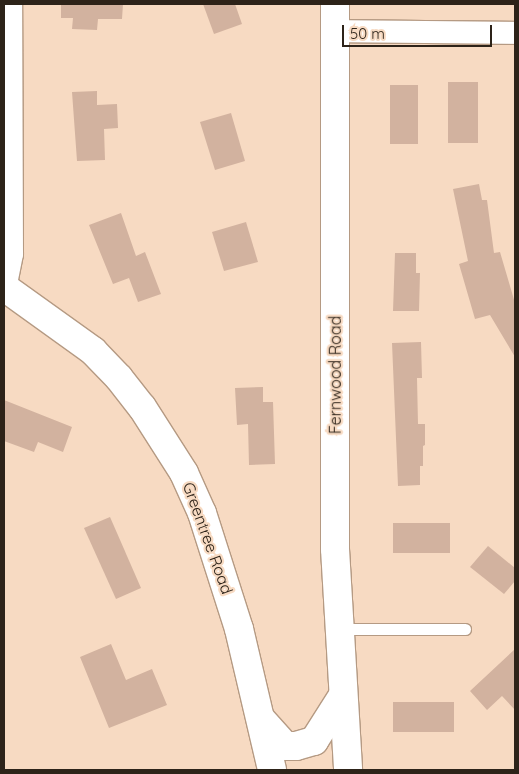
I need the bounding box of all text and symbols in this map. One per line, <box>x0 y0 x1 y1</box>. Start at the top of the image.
scale bar <box>344 15 494 47</box>
text: 50 m <box>350 24 385 43</box>
street label: Fernwood Road <box>325 316 345 434</box>
street label: Greentree Road <box>179 479 237 597</box>

